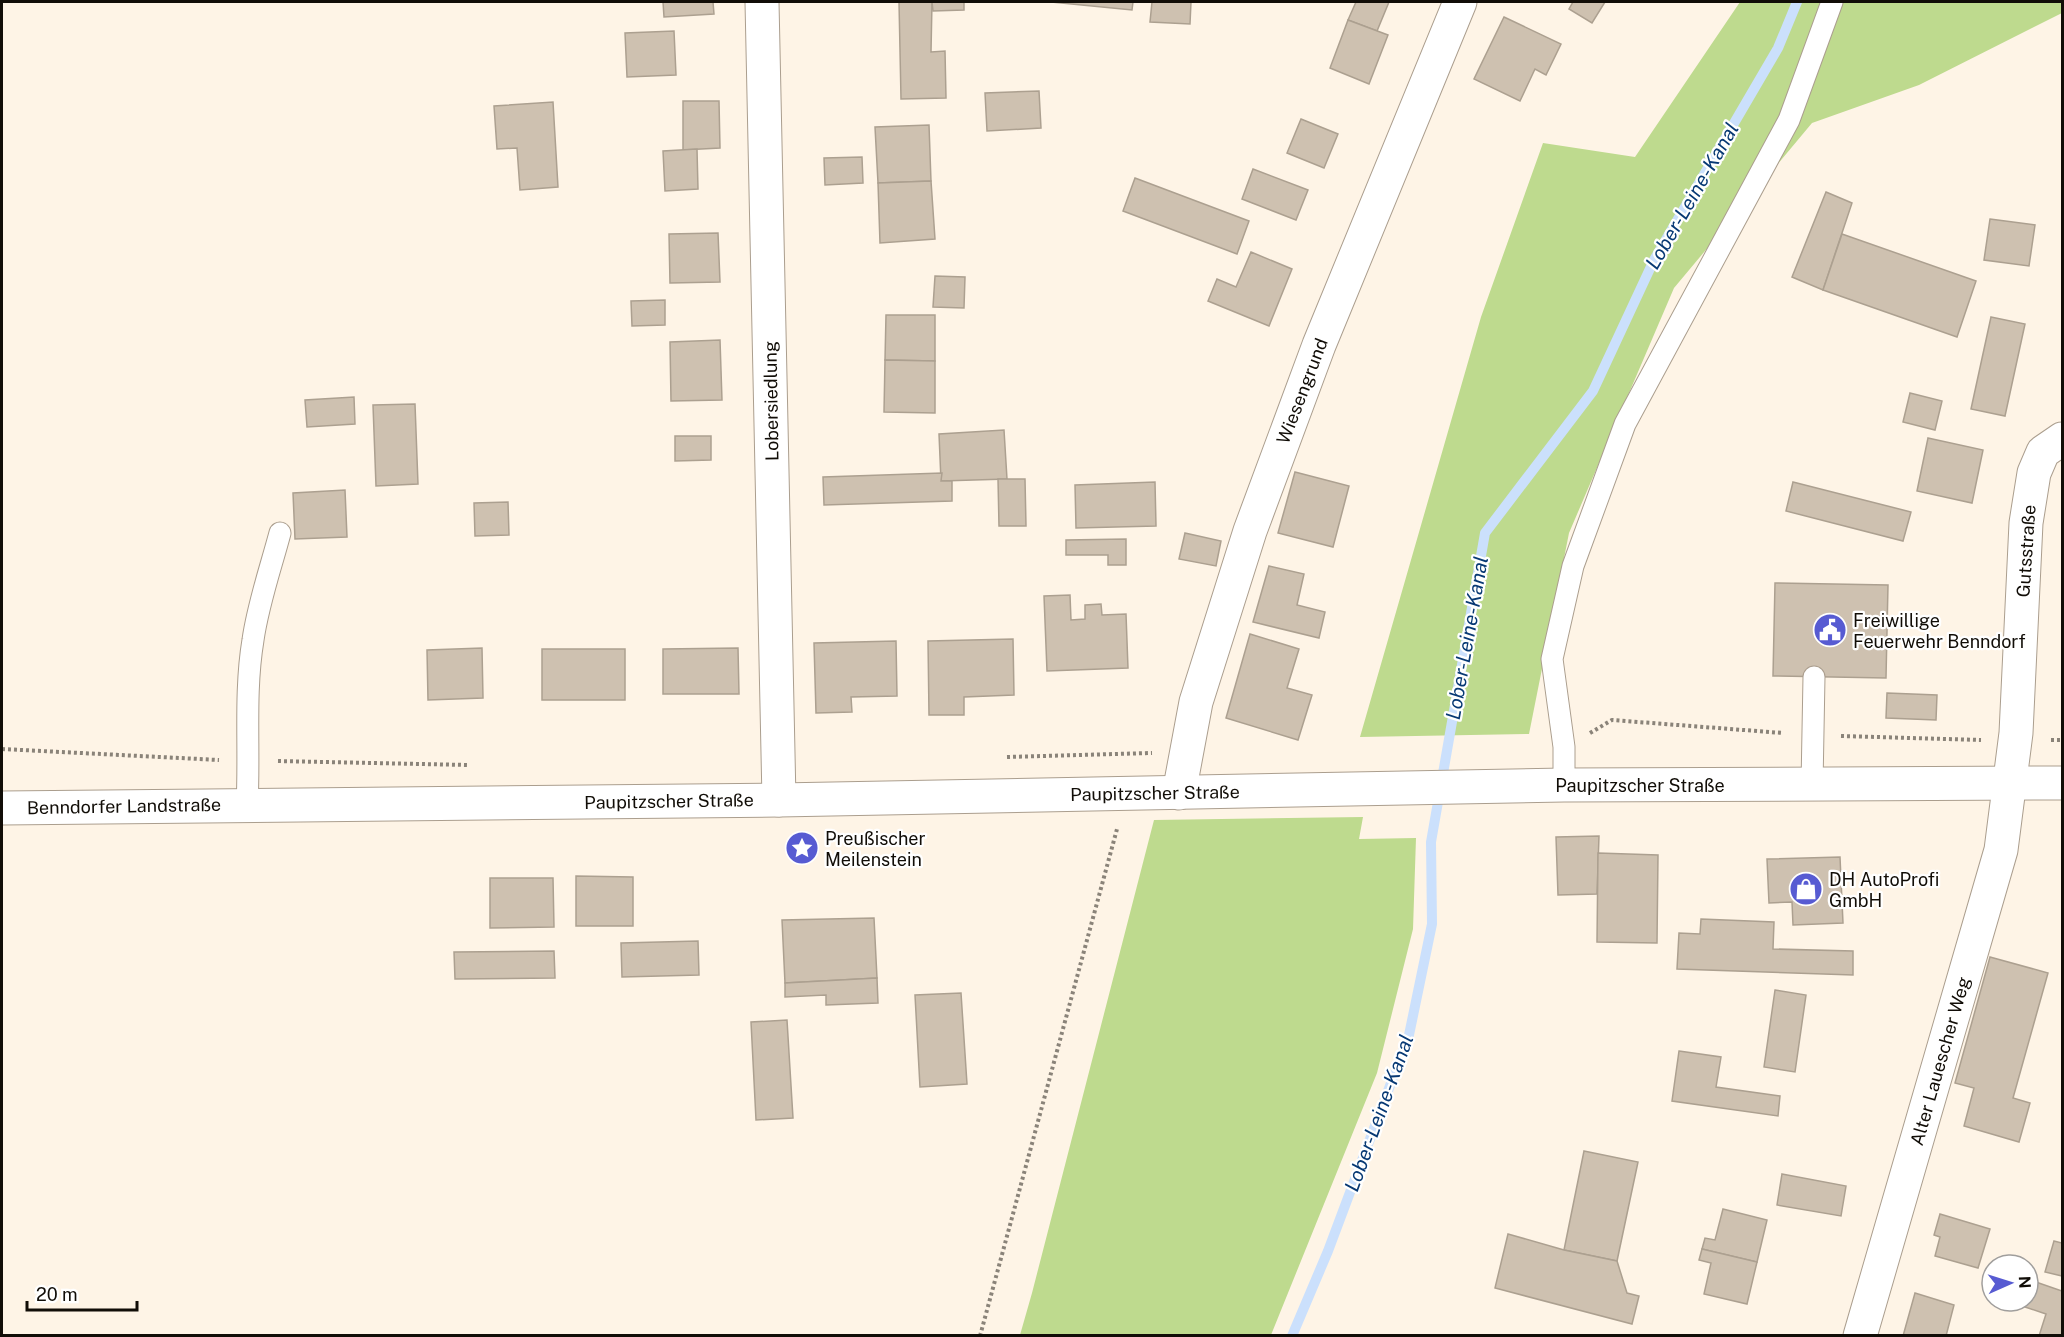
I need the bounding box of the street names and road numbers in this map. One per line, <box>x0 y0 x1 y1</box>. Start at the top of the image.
street label: Wiesengrund <box>1272 335 1332 447</box>
street label: Lobersiedlung <box>759 341 783 461</box>
street label: Gutsstraße <box>2012 504 2040 598</box>
street label: Paupitzscher Straße <box>1555 775 1725 796</box>
street label: Paupitzscher Straße <box>1070 781 1240 805</box>
street label: Paupitzscher Straße <box>584 789 754 813</box>
street label: Benndorfer Landstraße <box>27 794 221 818</box>
street label: Alter Lauescher Weg <box>1906 974 1974 1148</box>

